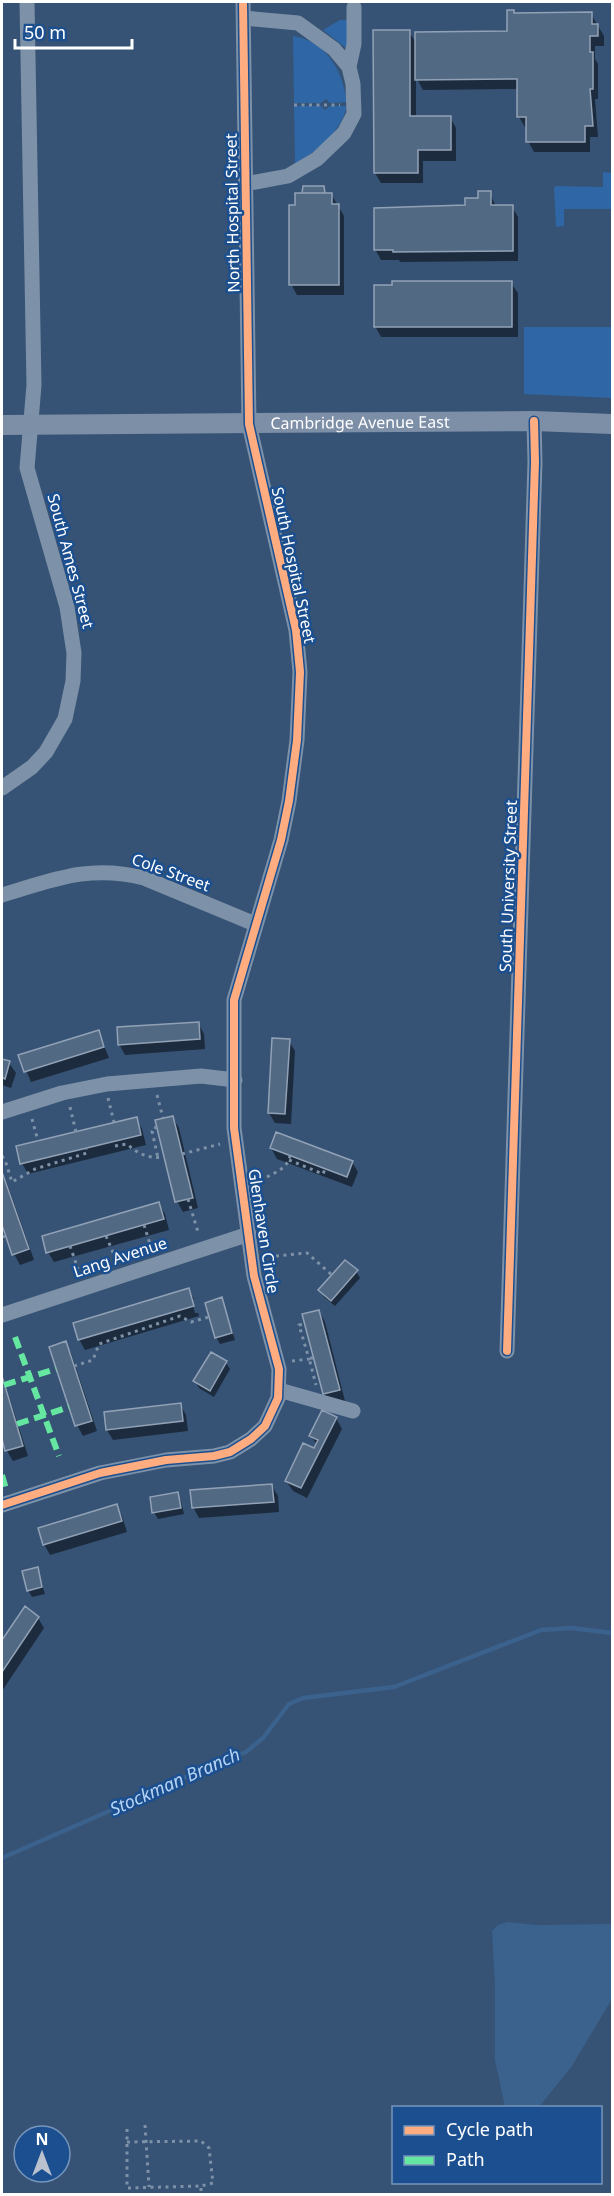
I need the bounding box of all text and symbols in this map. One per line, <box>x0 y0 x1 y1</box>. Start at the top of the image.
scale bar <box>15 12 132 50</box>
text: 50 m <box>24 20 66 44</box>
street label: North Hospital Street <box>220 133 244 293</box>
street label: Cambridge Avenue East <box>270 411 450 434</box>
street label: South Hospital Street <box>267 485 321 645</box>
street label: South Ames Street <box>42 491 100 631</box>
street label: South University Street <box>494 799 522 972</box>
street label: Cole Street <box>129 848 213 896</box>
street label: Glenhaven Circle <box>243 1167 285 1295</box>
street label: Lang Avenue <box>70 1231 170 1283</box>
water label: Stockman Branch <box>106 1742 244 1821</box>
legend <box>392 2106 602 2184</box>
text: Cycle path <box>446 2117 533 2141</box>
north arrow <box>12 2124 72 2184</box>
text: N <box>35 2128 49 2150</box>
text: Path <box>446 2147 485 2171</box>

